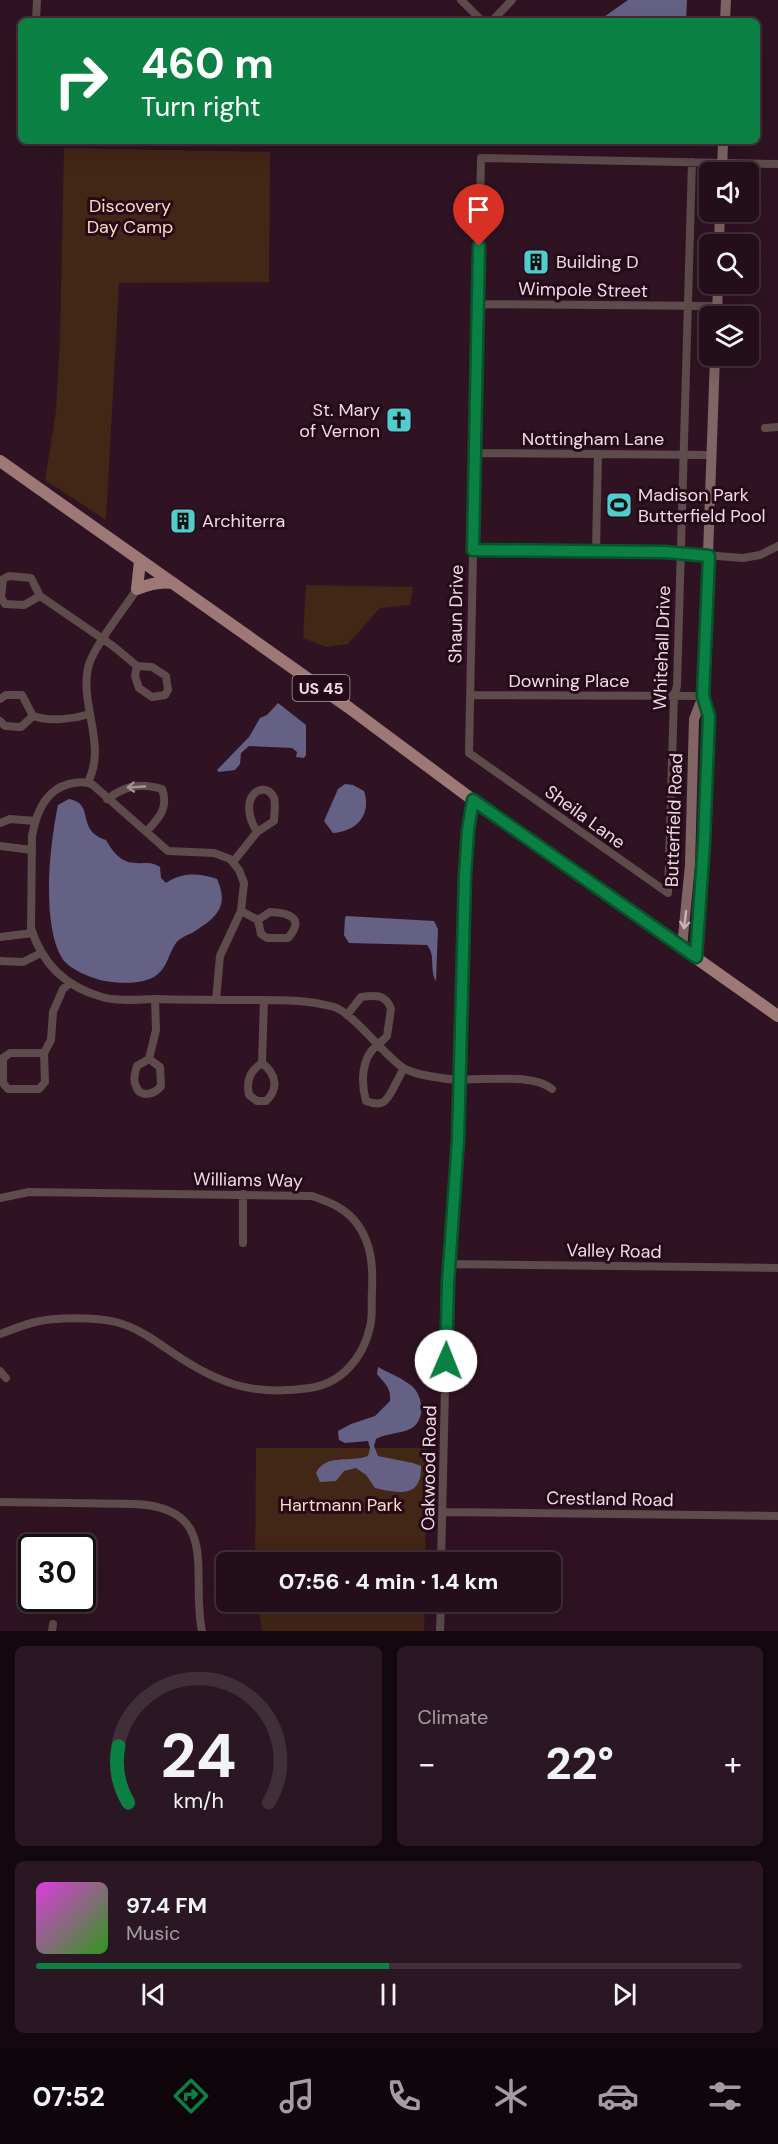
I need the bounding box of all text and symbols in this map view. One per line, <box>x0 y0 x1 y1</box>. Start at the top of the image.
text: 460 m <box>141 36 274 91</box>
icon: right <box>42 42 120 120</box>
text: Turn right <box>141 89 261 124</box>
map controls <box>699 162 759 366</box>
button: sound <box>699 162 759 222</box>
pin <box>453 184 504 246</box>
icon: arrive <box>462 193 495 226</box>
park label: Discovery Day Camp <box>87 194 173 239</box>
button: search <box>699 234 759 294</box>
building icon: Building D <box>521 247 551 277</box>
place label: Building D <box>556 250 639 274</box>
street label: Wimpole Street <box>518 277 648 303</box>
button: layers <box>699 306 759 366</box>
place label: St. Mary of Vernon <box>299 398 380 443</box>
church icon: St. Mary of Vernon <box>384 405 414 435</box>
street label: Nottingham Lane <box>522 427 664 451</box>
place label: Madison Park Butterfield Pool <box>638 483 766 528</box>
sports icon: Madison Park Butterfield Pool <box>604 490 634 520</box>
building icon: Architerra <box>168 506 198 536</box>
place label: Architerra <box>202 509 285 533</box>
street label: Shaun Drive <box>443 564 469 664</box>
street label: Whitehall Drive <box>648 585 676 711</box>
street label: Downing Place <box>508 669 630 693</box>
road number: US 45 <box>292 675 350 701</box>
street label: Butterfield Road <box>660 752 688 888</box>
street label: Sheila Lane <box>540 780 630 854</box>
one-way arrow <box>127 781 147 792</box>
one-way arrow <box>679 910 690 930</box>
street label: Williams Way <box>193 1167 303 1193</box>
street label: Valley Road <box>566 1238 662 1264</box>
position arrow <box>414 1329 478 1393</box>
street label: Oakwood Road <box>416 1405 442 1531</box>
street label: Crestland Road <box>546 1486 674 1512</box>
park label: Hartmann Park <box>280 1493 402 1517</box>
speed limit sign: 30 <box>18 1534 96 1612</box>
text: 07:56 · 4 min · 1.4 km <box>279 1567 498 1596</box>
text: Climate <box>418 1704 488 1730</box>
text: 24 <box>160 1715 236 1796</box>
text: 22° <box>546 1734 614 1793</box>
text: − <box>418 1742 436 1785</box>
text: + <box>724 1742 742 1785</box>
text: km/h <box>173 1787 224 1815</box>
text: 97.4 FM <box>126 1891 207 1920</box>
text: Music <box>126 1920 181 1946</box>
icon: previous <box>137 1978 170 2011</box>
icon: pause <box>372 1978 405 2011</box>
icon: next <box>608 1978 641 2011</box>
icon: directions <box>170 2075 212 2117</box>
icon: music <box>276 2075 318 2117</box>
icon: phone <box>383 2075 425 2117</box>
icon: climate <box>490 2075 532 2117</box>
icon: car <box>597 2075 639 2117</box>
icon: filters <box>704 2075 746 2117</box>
text: 07:52 <box>32 2079 105 2114</box>

